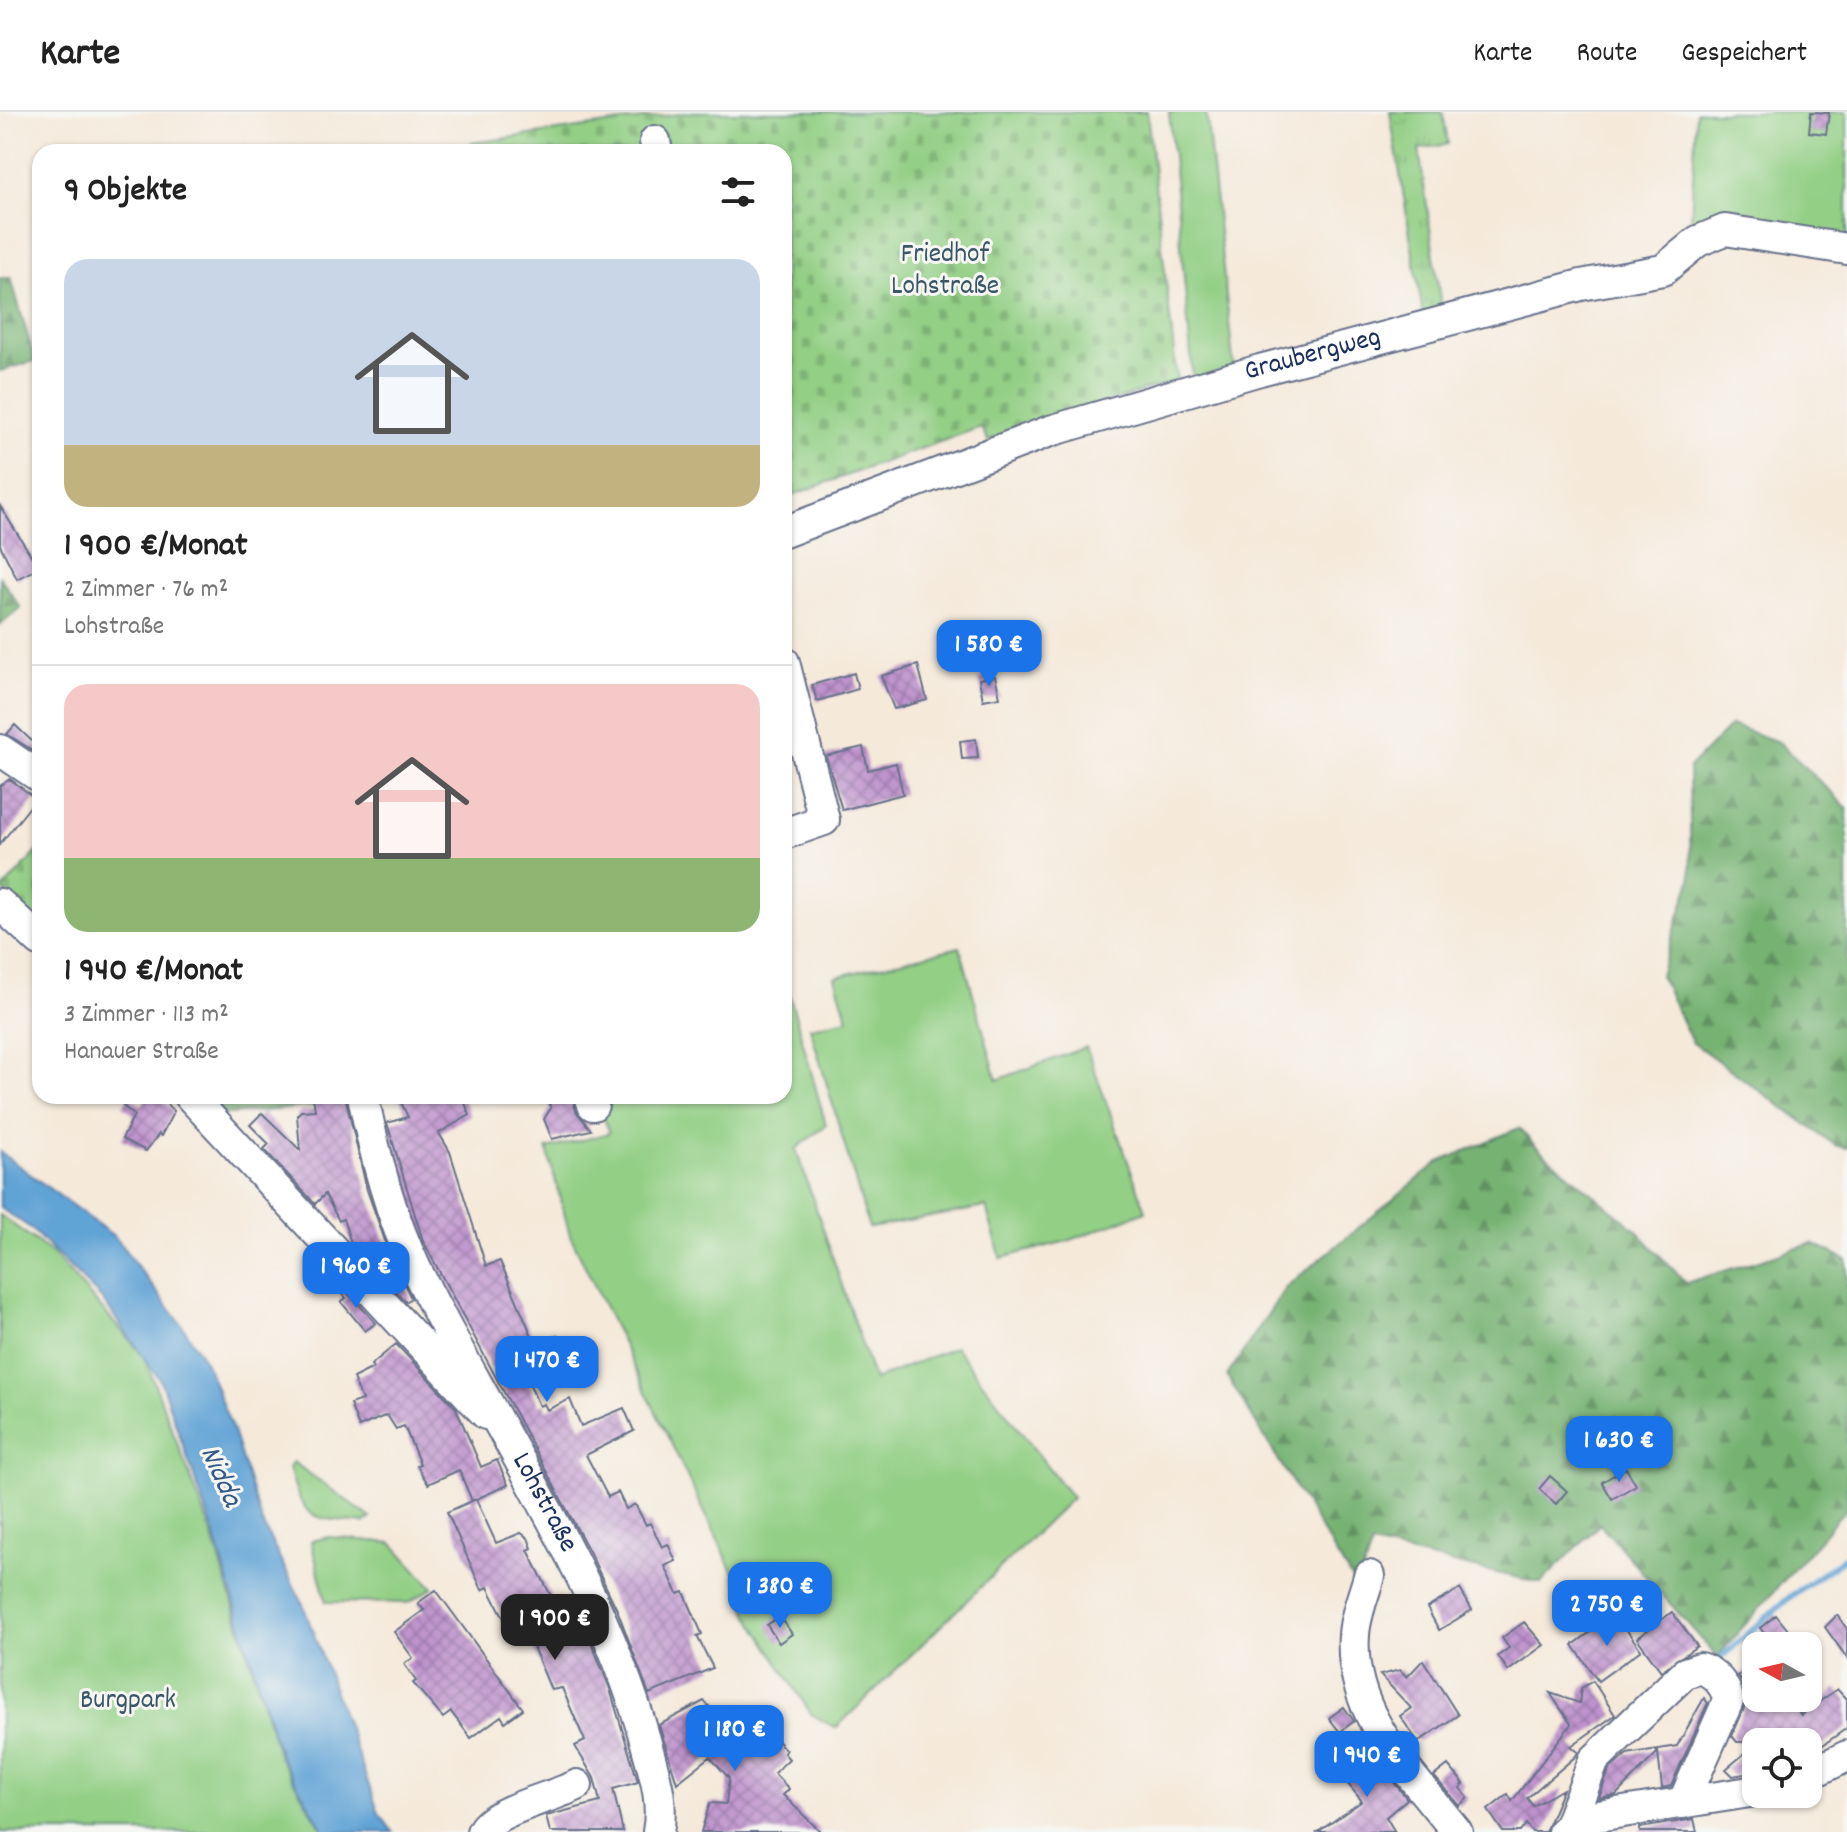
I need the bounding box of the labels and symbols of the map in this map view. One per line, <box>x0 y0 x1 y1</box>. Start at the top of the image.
park label: Friedhof Lohstraße <box>891 236 999 308</box>
street label: Graubergweg <box>1240 319 1386 393</box>
pin: 1 580 € <box>915 620 1063 688</box>
pin: 1 960 € <box>282 1242 430 1310</box>
pin: 1 470 € <box>473 1336 621 1404</box>
pin: 1 630 € <box>1545 1416 1693 1484</box>
water label: Nidda <box>187 1440 252 1516</box>
street label: Lohstraße <box>500 1446 586 1560</box>
pin: 1 380 € <box>706 1562 854 1630</box>
pin: 2 750 € <box>1533 1580 1681 1648</box>
pin: 1 900 € <box>481 1594 629 1662</box>
north arrow <box>1742 1632 1822 1712</box>
park label: Burgpark <box>80 1682 176 1722</box>
pin: 1 180 € <box>661 1705 809 1773</box>
pin: 1 940 € <box>1293 1731 1441 1799</box>

